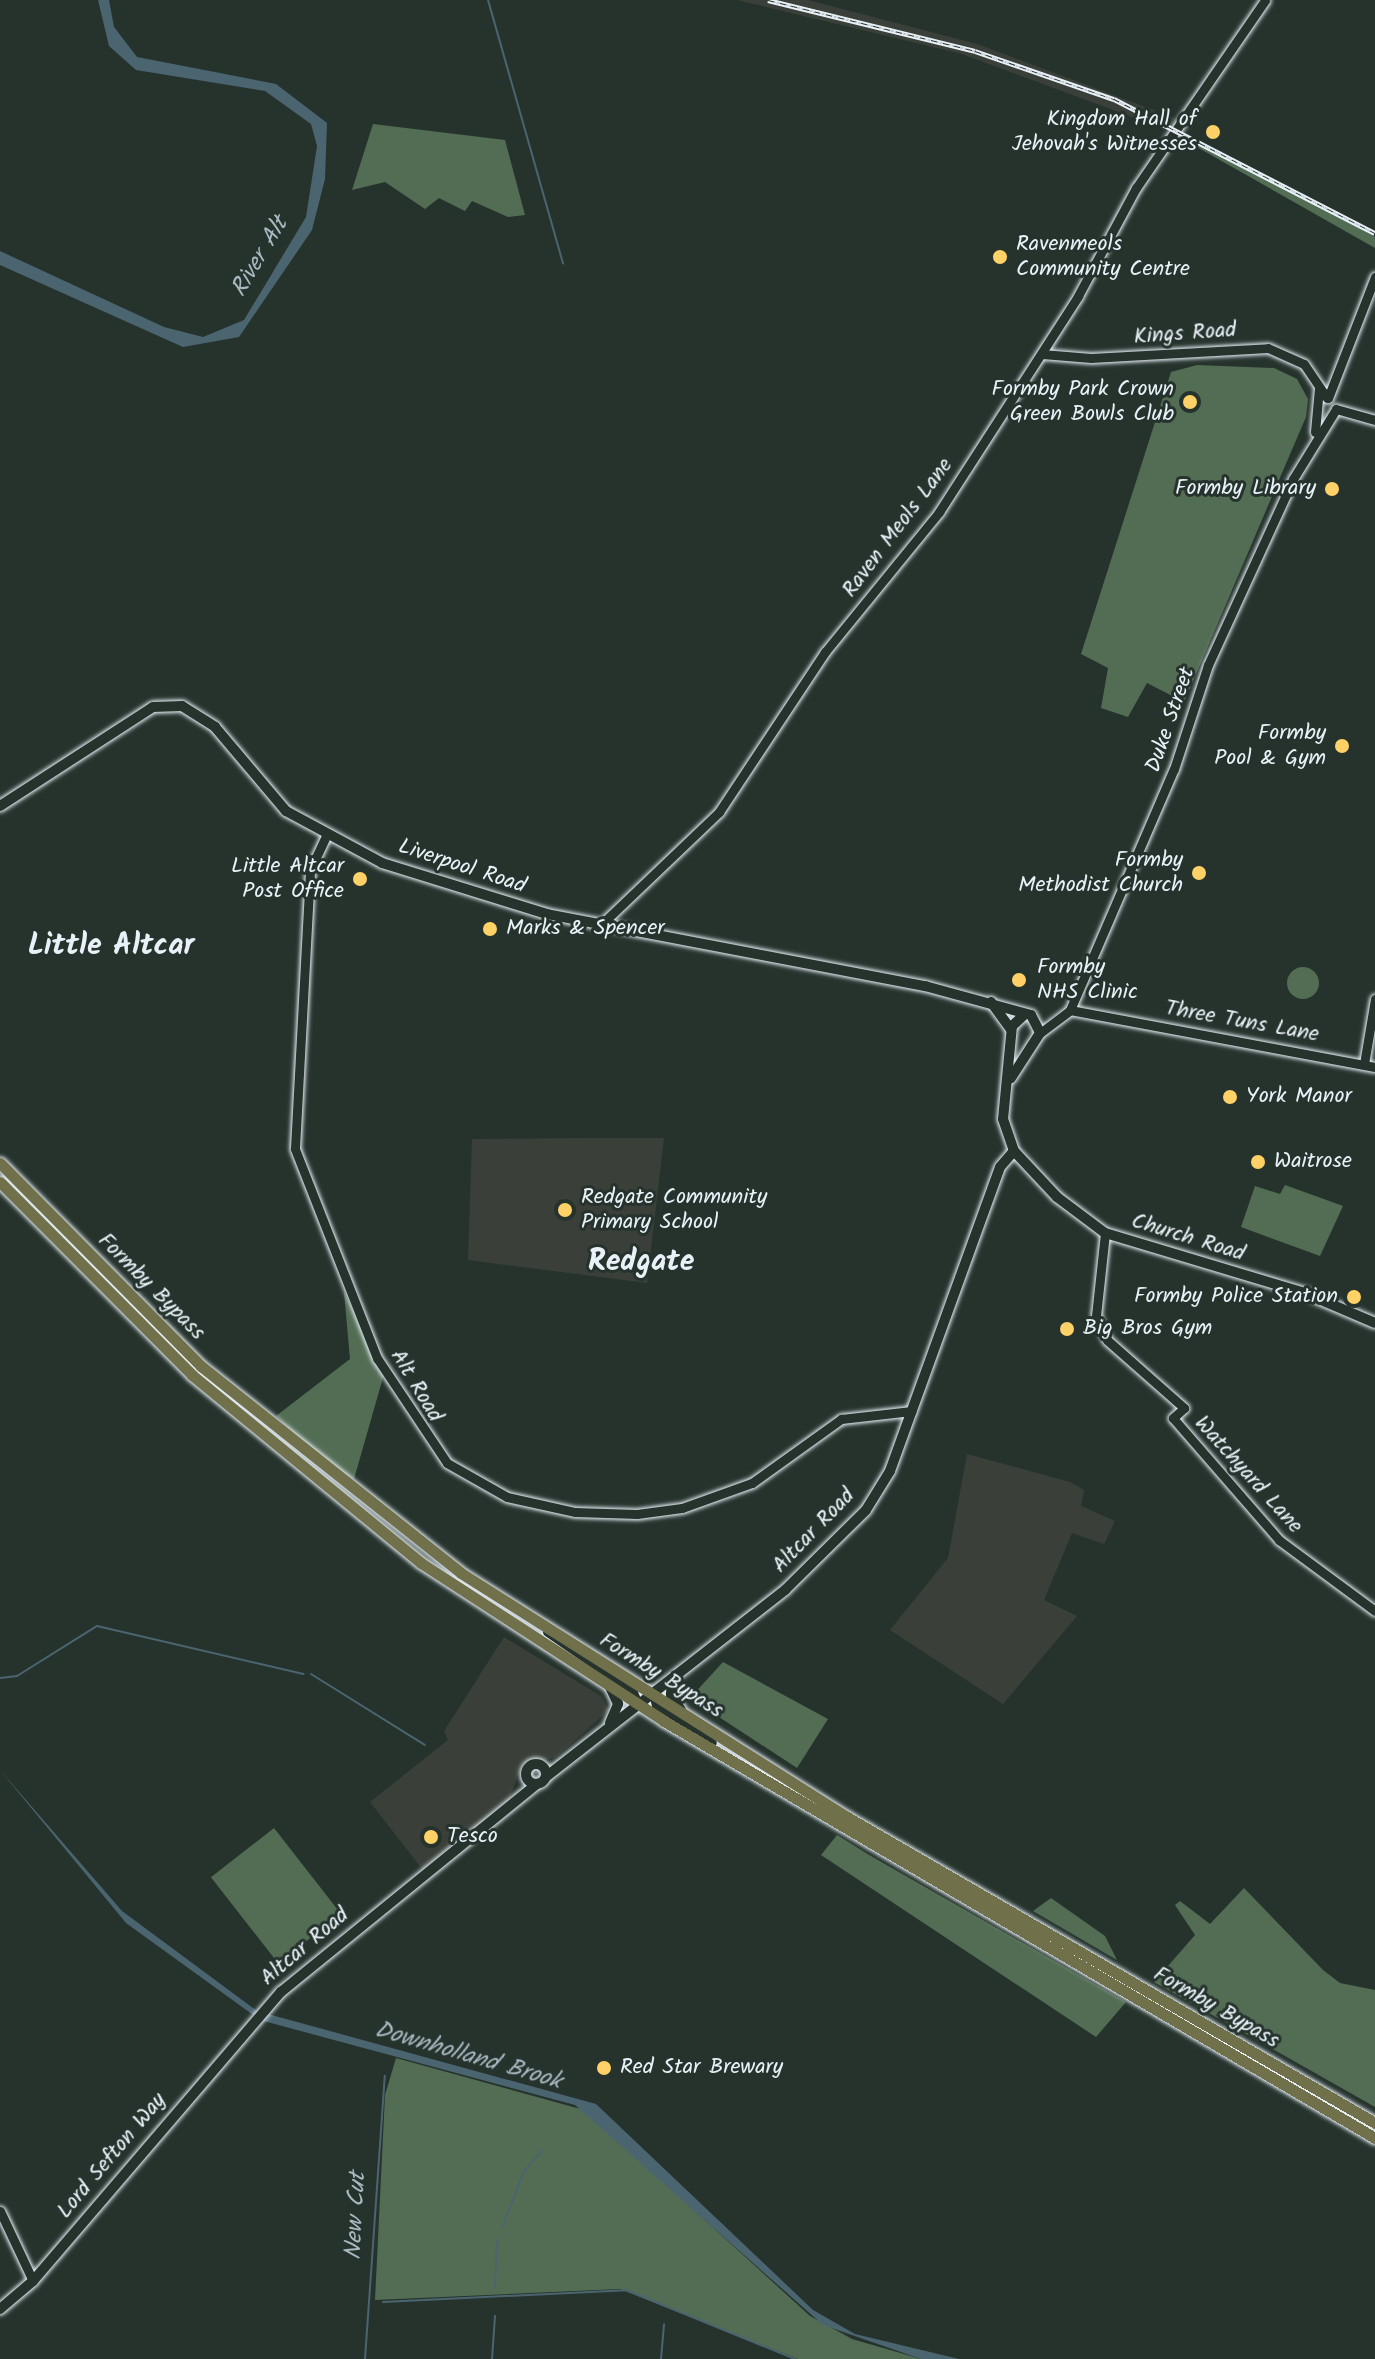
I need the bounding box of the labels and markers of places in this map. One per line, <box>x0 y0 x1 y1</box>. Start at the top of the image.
place label: Kingdom Hall of Jehovah's Witnesses <box>1012 106 1197 158</box>
marker: Kingdom Hall of Jehovah's Witnesses <box>1204 123 1222 141</box>
place label: Ravenmeols Community Centre <box>1016 231 1190 282</box>
marker: Ravenmeols Community Centre <box>991 248 1009 266</box>
place label: Formby Park Crown Green Bowls Club <box>991 376 1174 428</box>
marker: Formby Park Crown Green Bowls Club <box>1181 393 1199 411</box>
place label: Formby Library <box>1175 476 1316 502</box>
marker: Formby Library <box>1323 480 1341 498</box>
place label: Formby Pool & Gym <box>1214 720 1326 772</box>
marker: Formby Pool & Gym <box>1333 737 1351 755</box>
place label: Formby Methodist Church <box>1018 847 1183 898</box>
place label: Little Altcar Post Office <box>231 853 344 904</box>
marker: Formby Methodist Church <box>1190 864 1208 882</box>
marker: Little Altcar Post Office <box>351 870 369 888</box>
place label: Marks & Spencer <box>506 916 665 942</box>
marker: Marks & Spencer <box>481 920 499 938</box>
place label: Formby NHS Clinic <box>1037 954 1138 1006</box>
marker: Formby NHS Clinic <box>1008 969 1030 991</box>
place label: York Manor <box>1246 1084 1352 1110</box>
marker: York Manor <box>1221 1088 1239 1106</box>
place label: Waitrose <box>1274 1149 1352 1175</box>
marker: Waitrose <box>1249 1153 1267 1171</box>
place label: Redgate Community Primary School <box>581 1184 767 1236</box>
marker: Redgate Community Primary School <box>556 1201 574 1219</box>
place label: Formby Police Station <box>1134 1284 1338 1310</box>
marker: Formby Police Station <box>1345 1288 1363 1306</box>
place label: Big Bros Gym <box>1083 1316 1212 1342</box>
marker: Big Bros Gym <box>1058 1320 1076 1338</box>
place label: Tesco <box>447 1824 498 1850</box>
marker: Tesco <box>422 1828 440 1846</box>
place label: Red Star Brewary <box>620 2055 783 2081</box>
marker: Red Star Brewary <box>595 2059 613 2077</box>

